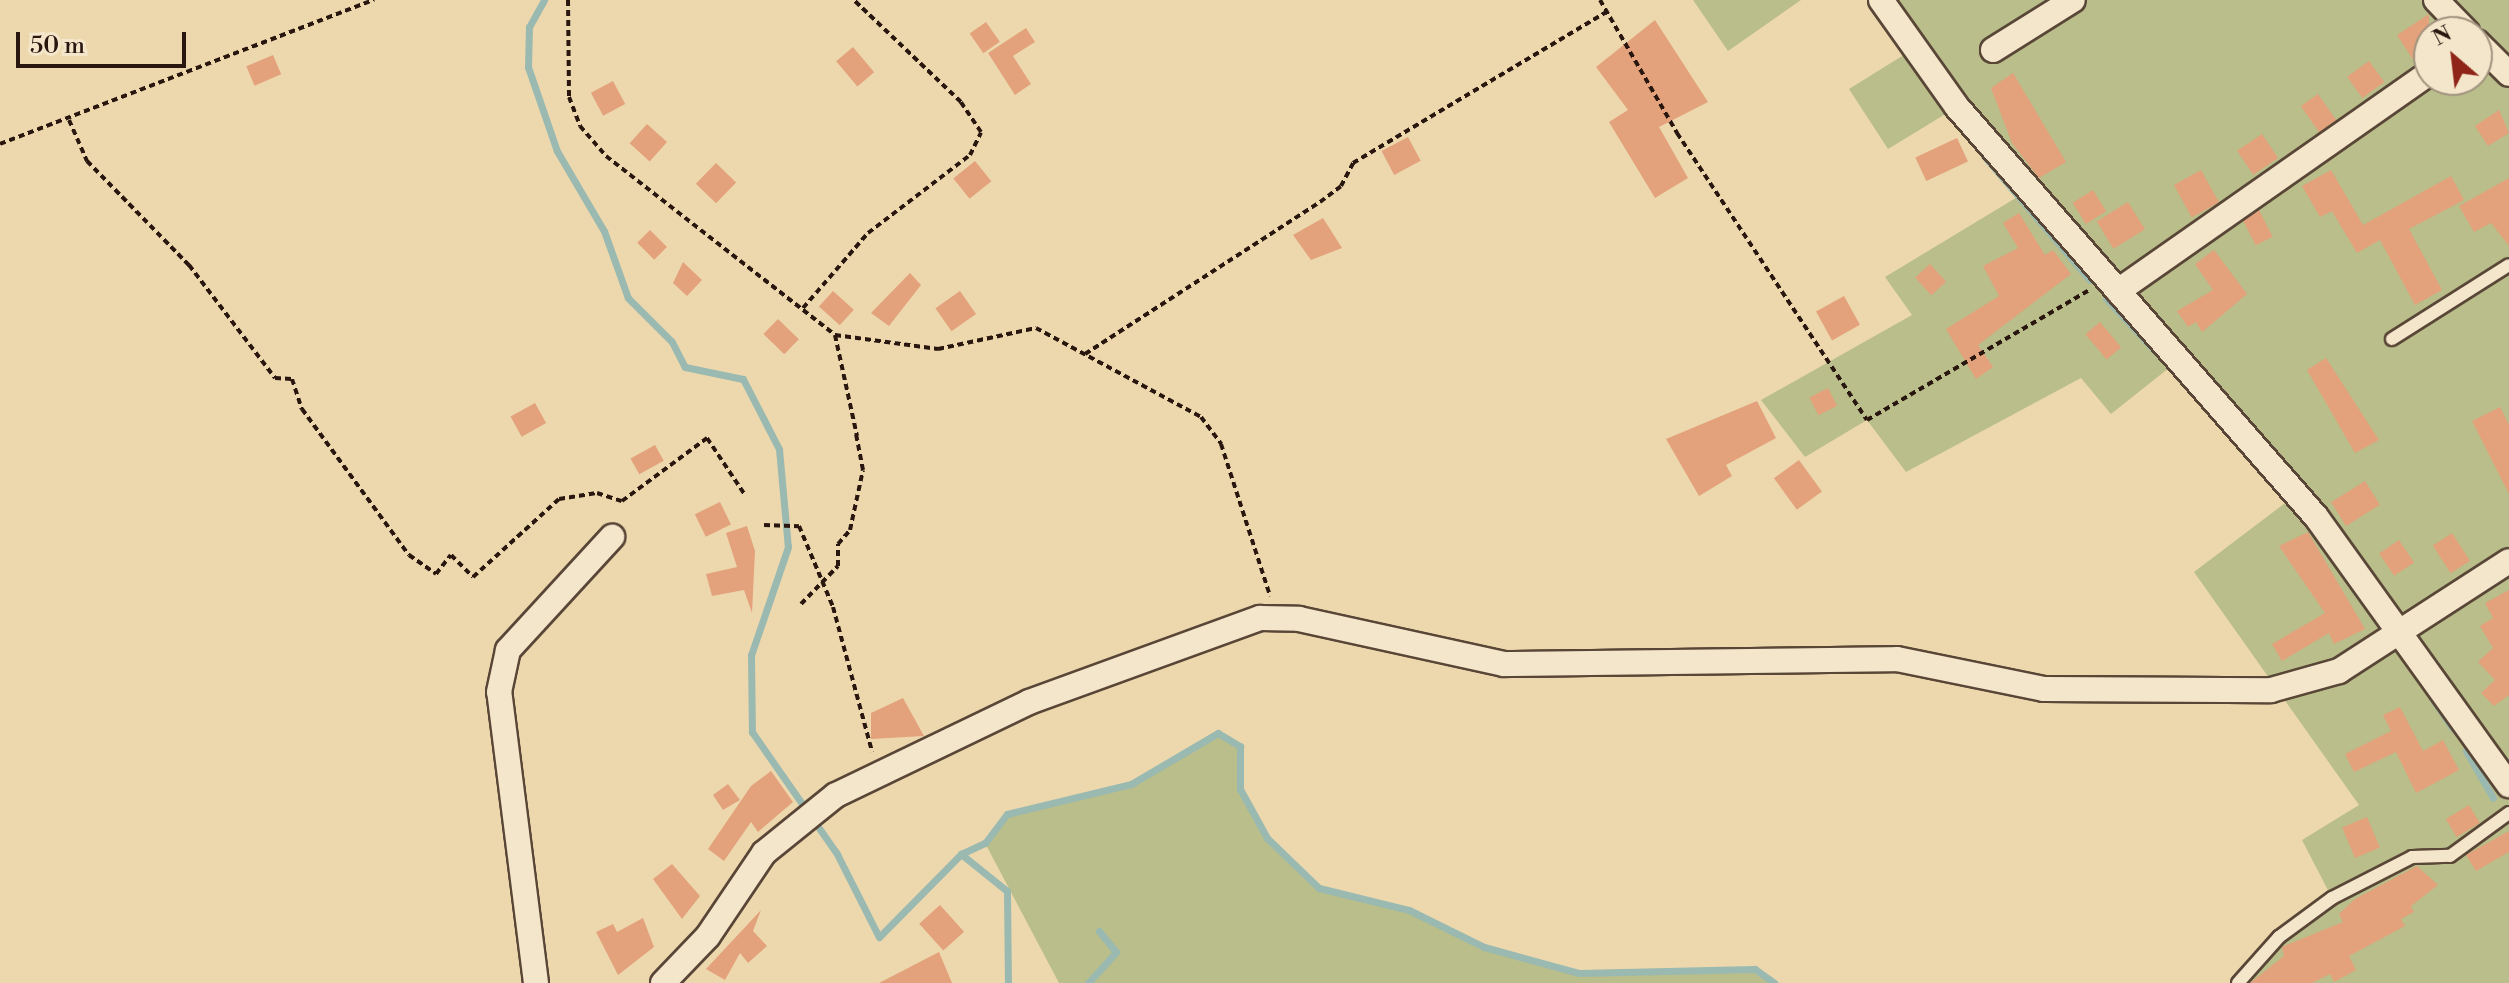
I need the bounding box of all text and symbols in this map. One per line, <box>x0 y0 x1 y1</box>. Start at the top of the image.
scale bar <box>20 16 190 66</box>
north arrow <box>2413 16 2493 96</box>
text: N <box>2428 20 2456 52</box>
text: 50 m <box>30 31 85 61</box>

